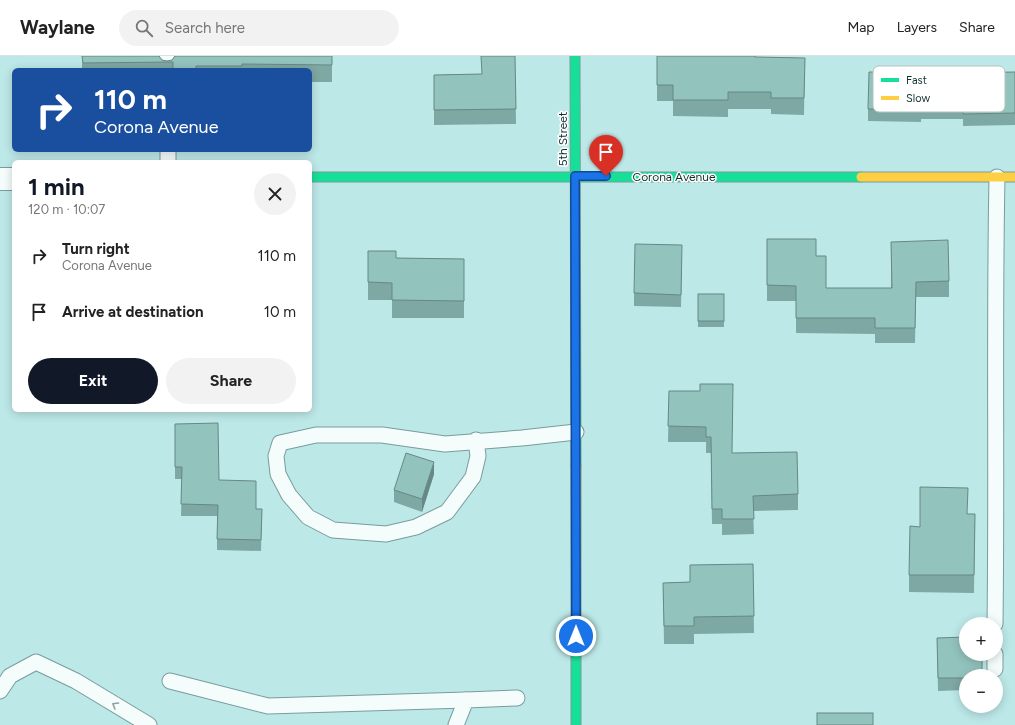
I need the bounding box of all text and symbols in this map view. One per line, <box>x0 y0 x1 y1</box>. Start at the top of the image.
search box <box>119 10 399 46</box>
text: Waylane <box>20 16 95 39</box>
icon: search <box>133 17 155 39</box>
text: Search here <box>165 19 245 37</box>
text: Map <box>847 19 875 36</box>
text: Layers <box>897 19 937 36</box>
text: Share <box>959 19 995 36</box>
legend <box>873 66 1005 112</box>
text: Fast <box>906 74 927 87</box>
text: 110 m <box>94 82 167 116</box>
icon: right <box>28 84 80 136</box>
text: Slow <box>906 92 930 105</box>
street label: 5th Street <box>556 111 570 166</box>
text: Corona Avenue <box>94 116 218 138</box>
pin <box>589 135 623 176</box>
icon: arrive <box>595 141 617 163</box>
street label: Corona Avenue <box>633 170 716 184</box>
text: 1 min <box>28 172 85 201</box>
button: close <box>254 173 296 215</box>
text: 120 m · 10:07 <box>28 202 105 217</box>
text: Turn right <box>62 240 130 258</box>
icon: right <box>28 245 50 267</box>
text: 110 m <box>258 247 296 265</box>
text: Corona Avenue <box>62 258 152 273</box>
icon: arrive <box>28 301 50 323</box>
text: Arrive at destination <box>62 303 203 321</box>
text: 10 m <box>264 303 296 321</box>
button: Exit <box>28 358 158 404</box>
button: Share <box>166 358 296 404</box>
position arrow <box>555 615 597 657</box>
map controls <box>959 617 1003 713</box>
button: + <box>959 617 1003 661</box>
button: − <box>959 669 1003 713</box>
one-way arrow <box>112 702 119 709</box>

